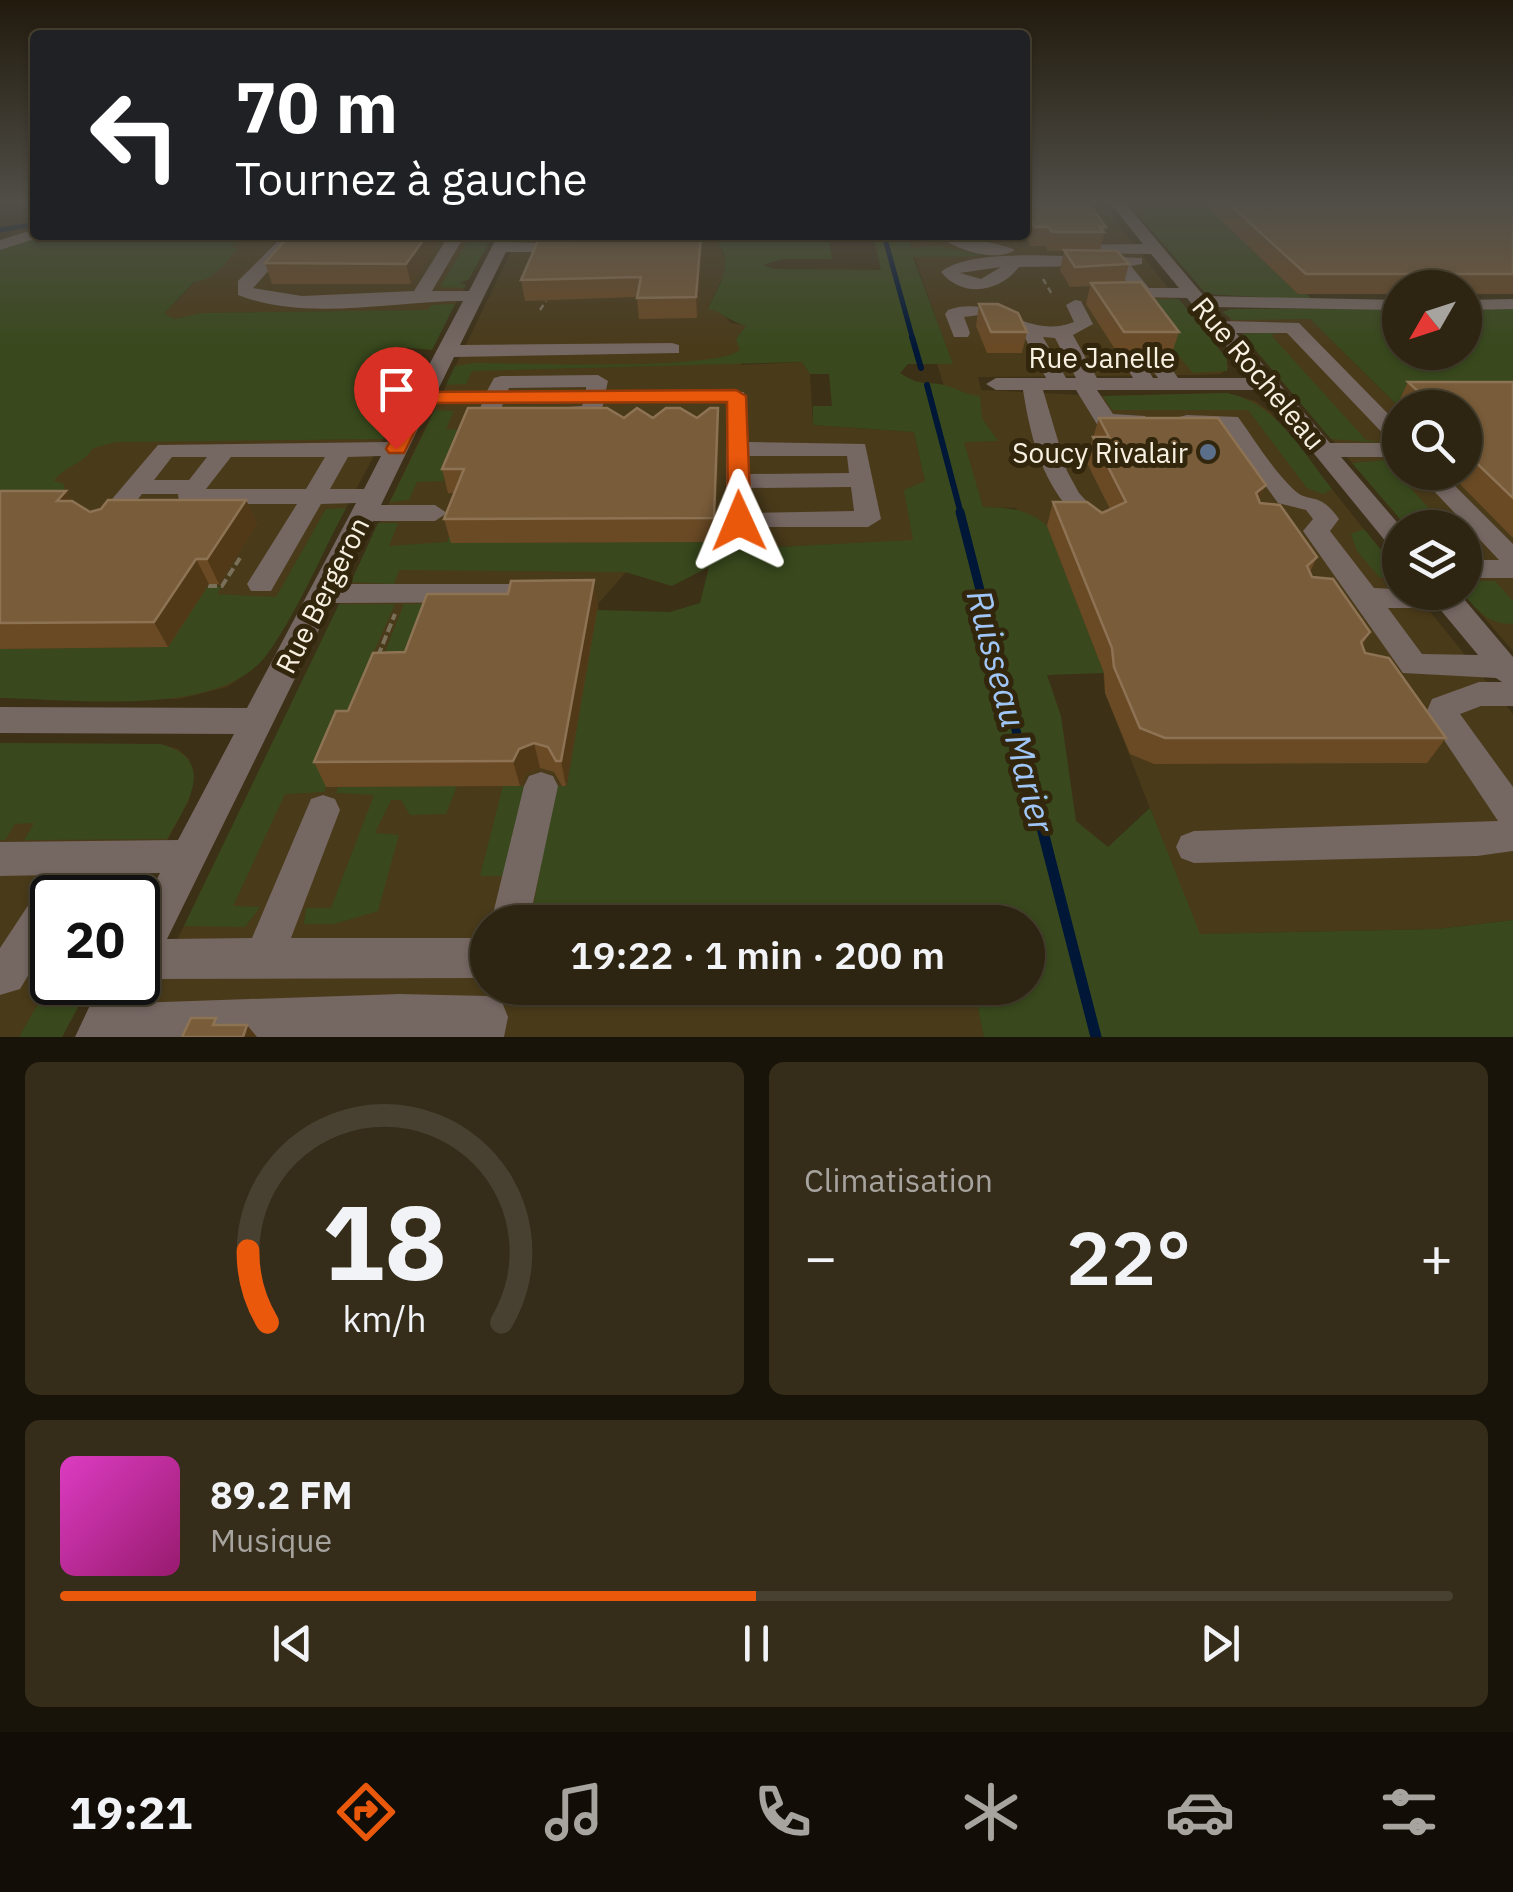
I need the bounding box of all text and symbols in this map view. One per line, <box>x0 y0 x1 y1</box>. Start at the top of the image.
text: 70 m <box>235 61 398 152</box>
icon: left <box>70 70 200 200</box>
text: Tournez à gauche <box>235 149 587 207</box>
north arrow <box>1382 270 1482 370</box>
map controls <box>1382 270 1482 610</box>
street label: Rue Rocheleau <box>1184 289 1334 457</box>
street label: Rue Janelle <box>1029 339 1175 376</box>
pin <box>354 347 439 450</box>
icon: arrive <box>369 362 424 417</box>
button: search <box>1382 390 1482 490</box>
place label: Soucy Rivalair <box>1012 434 1188 471</box>
marker: Soucy Rivalair <box>1197 441 1219 463</box>
position arrow <box>687 469 791 573</box>
button: layers <box>1382 510 1482 610</box>
street label: Rue Bergeron <box>267 511 377 679</box>
water label: Ruisseau Marier <box>956 585 1066 839</box>
speed limit sign: 20 <box>30 875 160 1005</box>
text: 19:22 · 1 min · 200 m <box>570 930 945 979</box>
text: Climatisation <box>804 1159 993 1201</box>
text: 18 <box>322 1173 447 1309</box>
text: 22° <box>1066 1208 1191 1306</box>
text: − <box>804 1221 837 1292</box>
text: + <box>1420 1221 1453 1292</box>
text: km/h <box>342 1295 427 1342</box>
text: 89.2 FM <box>210 1470 353 1519</box>
text: Musique <box>210 1519 332 1561</box>
icon: previous <box>265 1616 320 1671</box>
icon: pause <box>729 1616 784 1671</box>
icon: next <box>1193 1616 1248 1671</box>
icon: directions <box>331 1777 401 1847</box>
icon: music <box>539 1777 609 1847</box>
icon: phone <box>748 1777 818 1847</box>
icon: climate <box>956 1777 1026 1847</box>
icon: car <box>1165 1777 1235 1847</box>
icon: filters <box>1374 1777 1444 1847</box>
text: 19:21 <box>69 1783 192 1841</box>

